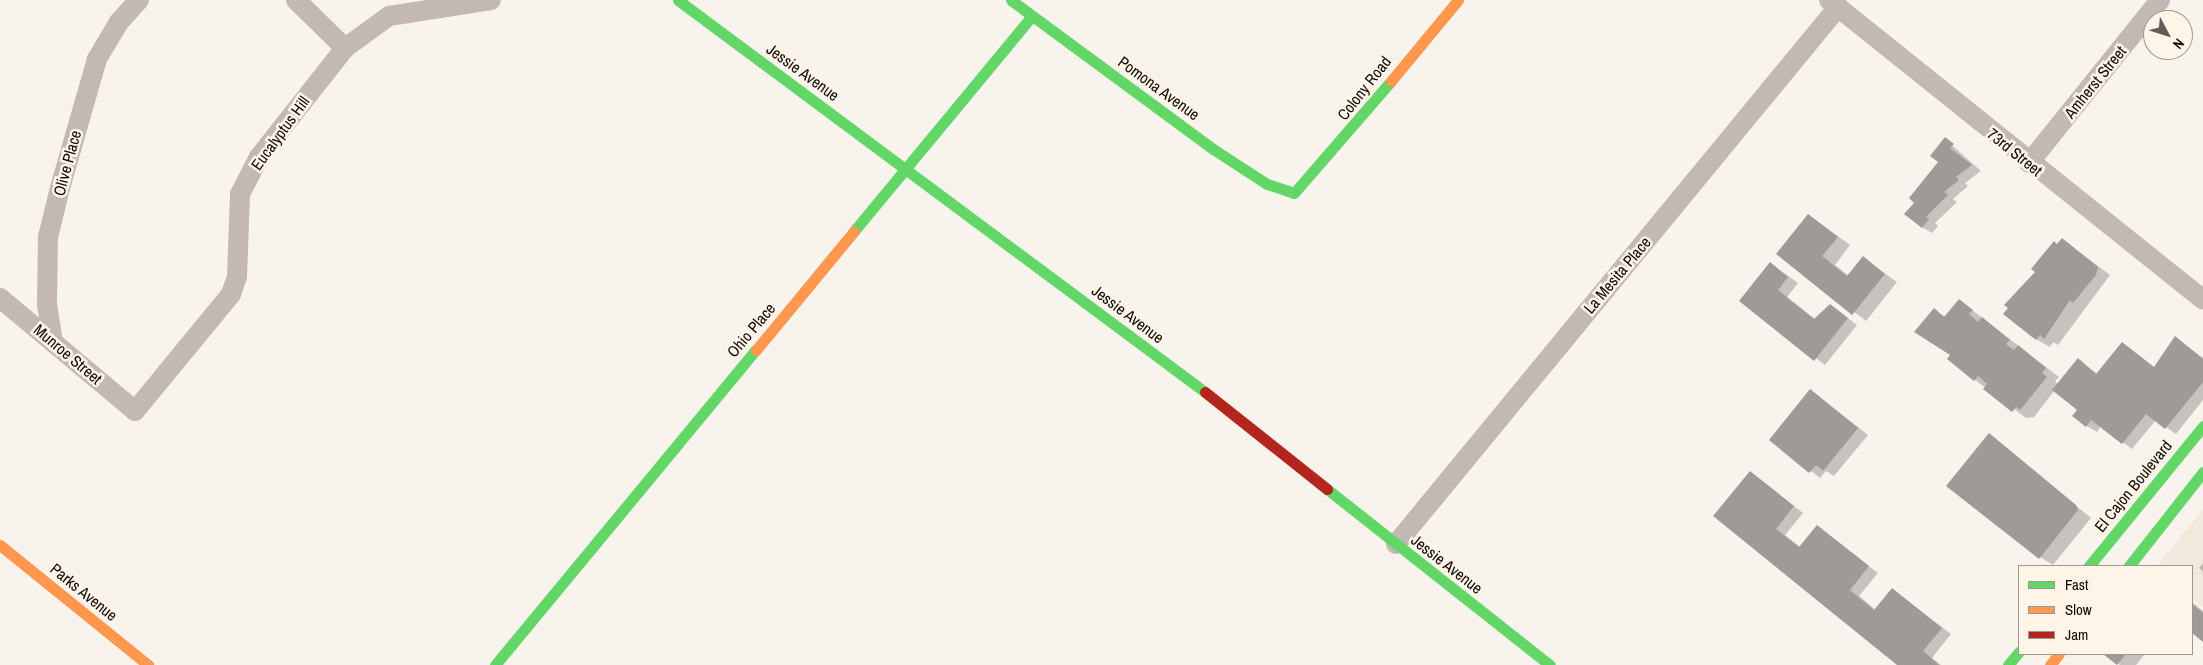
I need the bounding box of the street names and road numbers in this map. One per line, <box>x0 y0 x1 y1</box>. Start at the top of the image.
street label: Jessie Avenue <box>763 39 843 105</box>
street label: Amherst Street <box>2060 42 2130 122</box>
street label: Pomona Avenue <box>1114 52 1204 124</box>
street label: Colony Road <box>1333 52 1395 124</box>
street label: Eucalyptus Hill <box>247 92 313 174</box>
street label: 73rd Street <box>1984 124 2046 180</box>
street label: Olive Place <box>49 128 85 198</box>
street label: La Mesita Place <box>1579 233 1655 317</box>
street label: Jessie Avenue <box>1088 281 1168 347</box>
street label: Ohio Place <box>723 299 779 361</box>
street label: Munroe Street <box>30 320 106 388</box>
street label: El Cajon Boulevard <box>2090 436 2176 536</box>
street label: Jessie Avenue <box>1407 530 1487 598</box>
street label: Parks Avenue <box>46 559 122 625</box>

